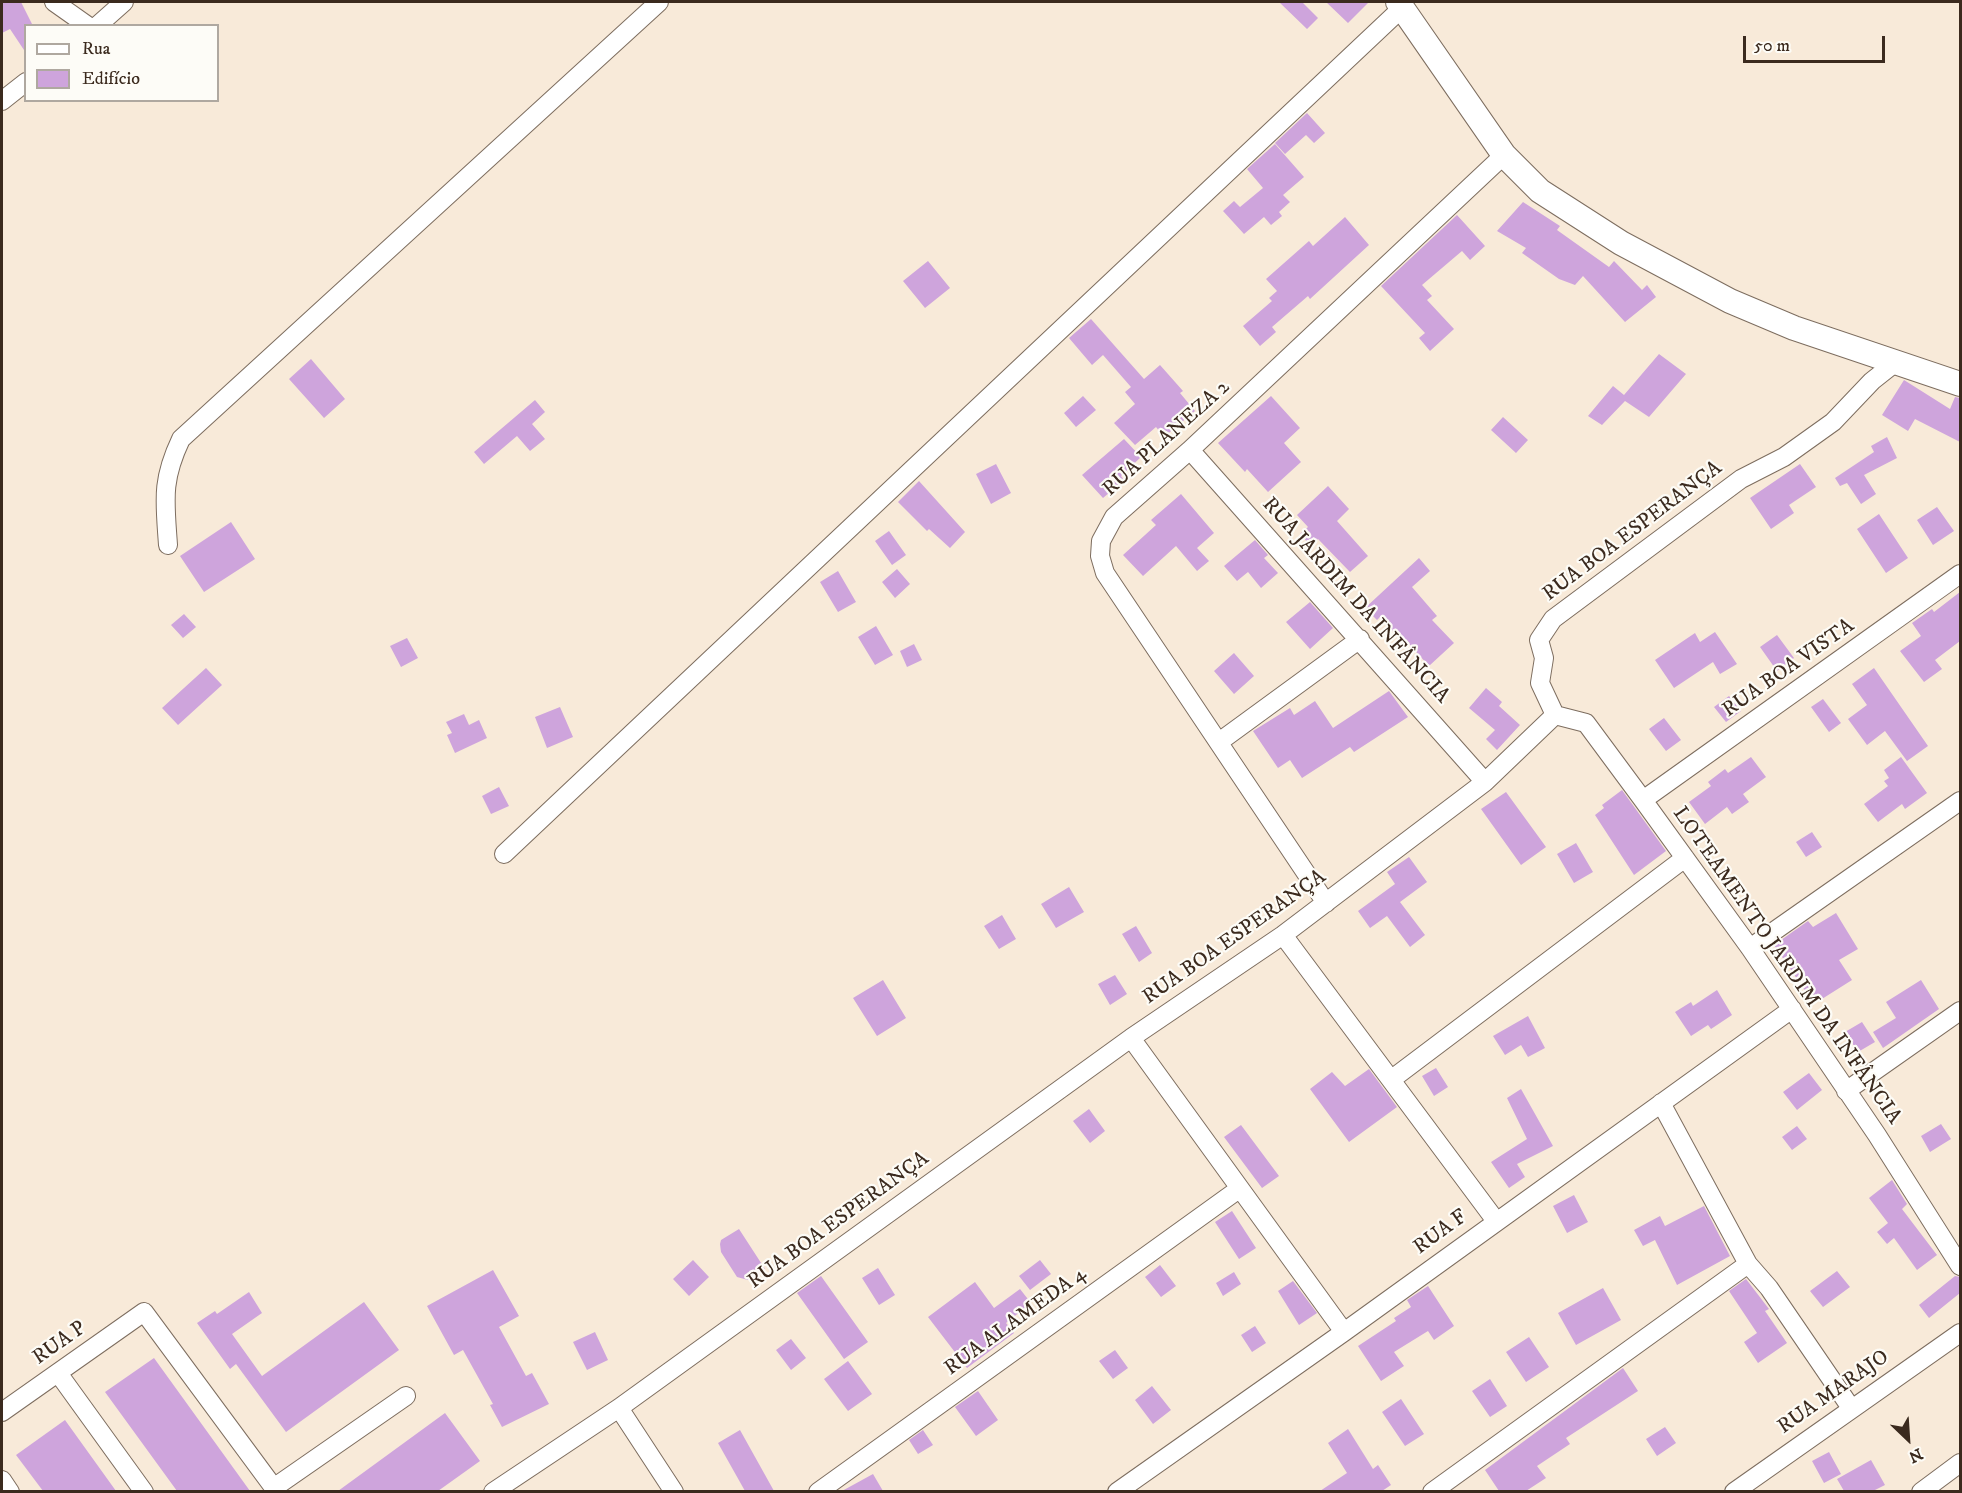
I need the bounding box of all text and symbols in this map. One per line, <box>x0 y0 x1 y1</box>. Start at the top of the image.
legend <box>24 24 219 102</box>
scale bar <box>1746 24 1888 62</box>
text: 50 m <box>1754 35 1790 57</box>
text: Rua <box>82 38 110 60</box>
text: Edifício <box>82 68 140 90</box>
street label: RUA PLANEZA 2 <box>1098 375 1236 503</box>
street label: RUA BOA ESPERANÇA <box>1538 456 1728 608</box>
street label: RUA JARDIM DA INFÂNCIA <box>1256 493 1454 709</box>
street label: RUA BOA VISTA <box>1718 614 1860 724</box>
street label: LOTEAMENTO JARDIM DA INFÂNCIA <box>1666 802 1906 1130</box>
street label: RUA BOA ESPERANÇA <box>1139 865 1331 1011</box>
street label: RUA BOA ESPERANÇA <box>744 1147 934 1295</box>
street label: RUA F <box>1409 1205 1473 1261</box>
street label: RUA ALAMEDA 4 <box>940 1262 1092 1382</box>
street label: RUA P <box>28 1317 92 1371</box>
street label: RUA MARAJO <box>1774 1345 1894 1441</box>
north arrow <box>1878 1409 1938 1469</box>
text: N <box>1905 1443 1926 1467</box>

